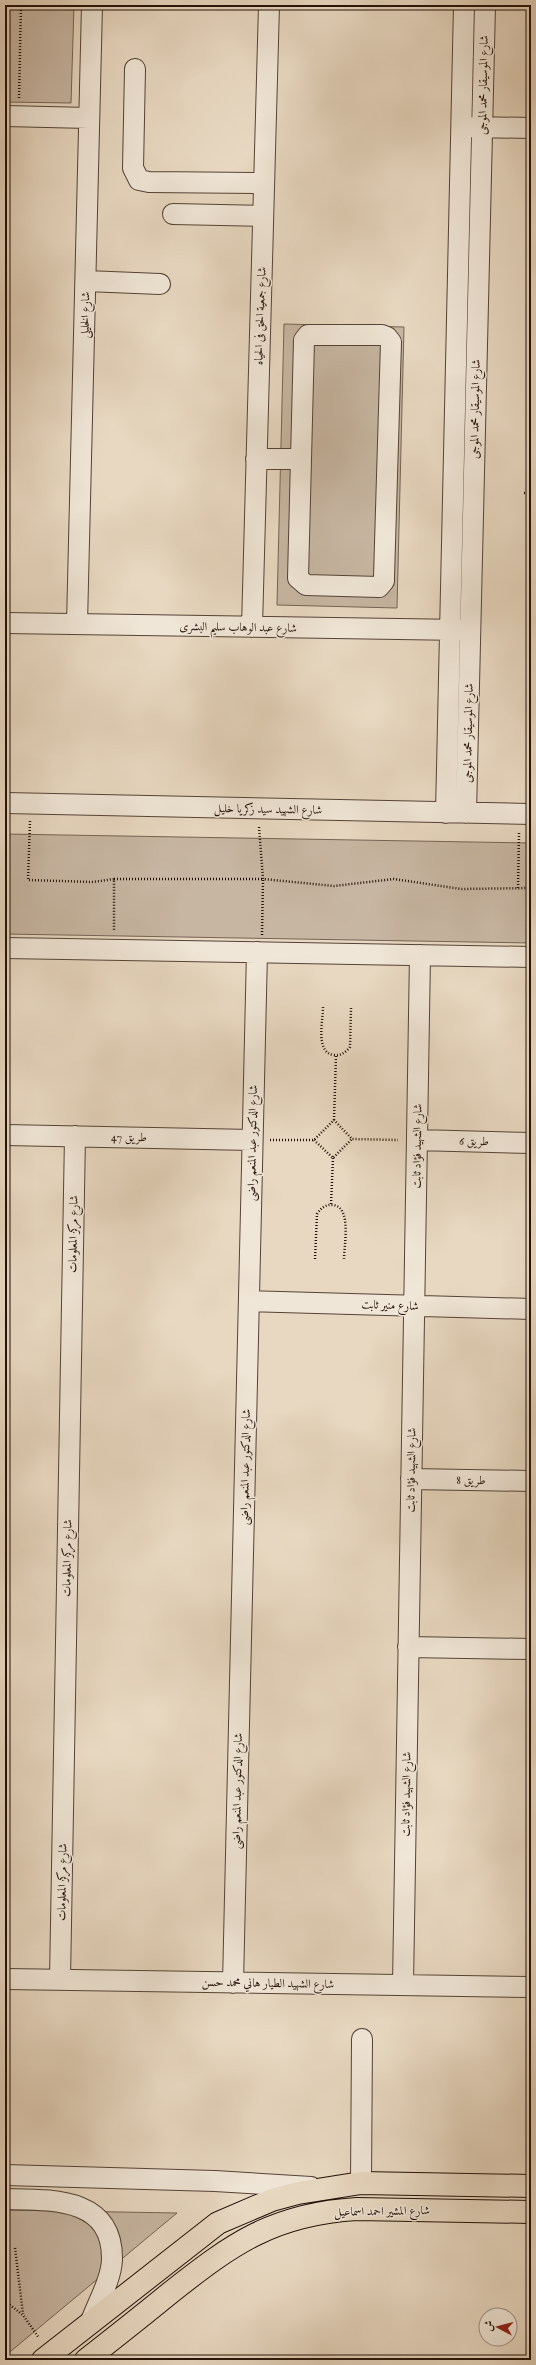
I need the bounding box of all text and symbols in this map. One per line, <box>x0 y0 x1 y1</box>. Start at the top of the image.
street label: شارع الموسيقار محمد الموجى <box>475 35 495 135</box>
street label: شارع جمعية الحق فى الحياه <box>251 266 273 365</box>
street label: شارع الخليلى <box>78 291 96 339</box>
street label: شارع الموسيقار محمد الموجى <box>467 359 487 459</box>
street label: شارع عبد الوهاب سليم البشرى <box>179 619 297 640</box>
street label: شارع الموسيقار محمد الموجى <box>460 683 480 783</box>
street label: شارع الشهيد سيد زكريا خليل <box>214 801 322 821</box>
street label: شارع الدكتور عبد المنعم راضى <box>244 1085 264 1201</box>
street label: شارع الشهيد فؤاد ثابت <box>409 1103 429 1189</box>
street label: طريق 47 <box>111 1130 147 1145</box>
street label: طريق 6 <box>459 1134 489 1149</box>
street label: شارع مركز المعلومات <box>65 1195 85 1273</box>
street label: شارع منير ثابت <box>361 1297 419 1317</box>
street label: شارع الدكتور عبد المنعم راضى <box>237 1409 257 1525</box>
street label: شارع الشهيد فؤاد ثابت <box>403 1427 423 1513</box>
street label: طريق 8 <box>456 1473 486 1488</box>
street label: شارع مركز المعلومات <box>59 1519 79 1597</box>
street label: شارع الدكتور عبد المنعم راضى <box>229 1733 249 1849</box>
street label: شارع الشهيد فؤاد ثابت <box>398 1751 418 1837</box>
street label: شارع مركز المعلومات <box>54 1843 74 1921</box>
street label: شارع الشهيد الطيار هاني محمد حسن <box>202 1975 335 1995</box>
street label: شارع المشير احمد اسماعيل <box>334 2203 430 2223</box>
north arrow <box>478 2307 518 2347</box>
text: ش <box>481 2320 497 2332</box>

